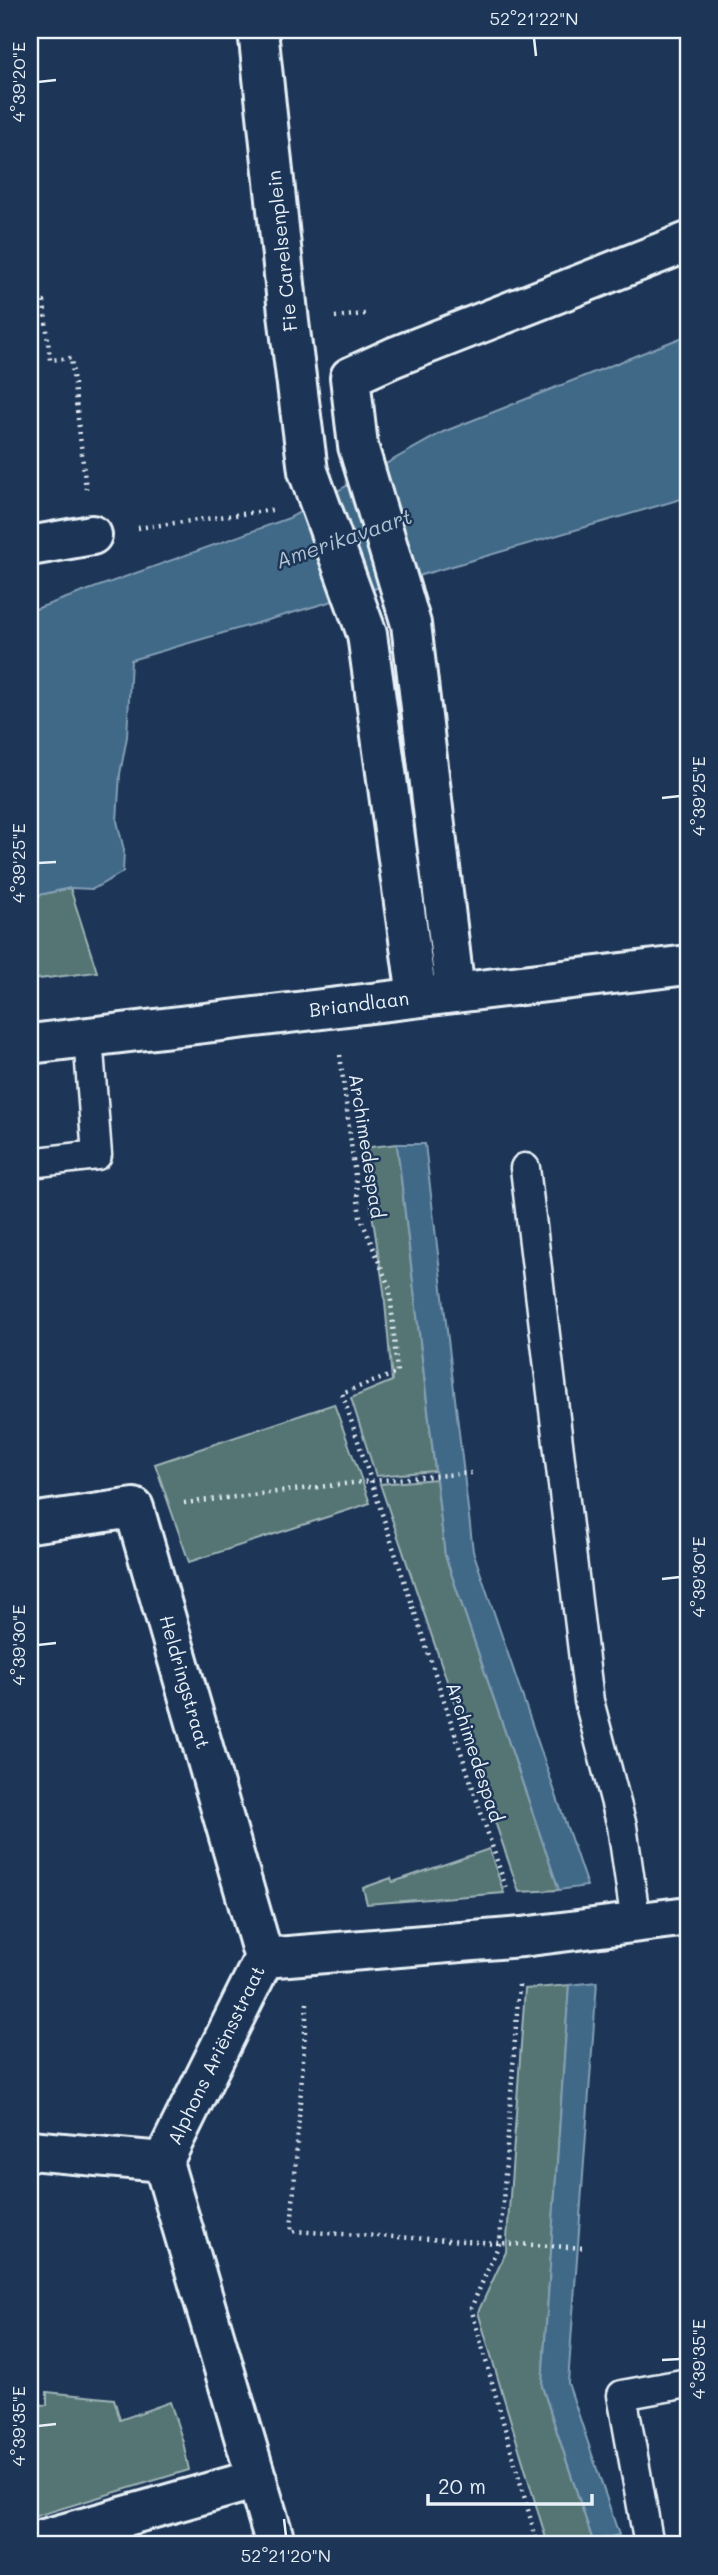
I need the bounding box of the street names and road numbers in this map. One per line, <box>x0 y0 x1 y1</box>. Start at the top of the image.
street label: Fie Carelsenplein <box>261 169 302 333</box>
street label: Briandlaan <box>308 985 410 1022</box>
street label: Archimedespad <box>344 1072 391 1220</box>
street label: Heldringstraat <box>154 1612 217 1752</box>
street label: Archimedespad <box>441 1679 510 1825</box>
street label: Alphons Ariënsstraat <box>161 1961 270 2149</box>

